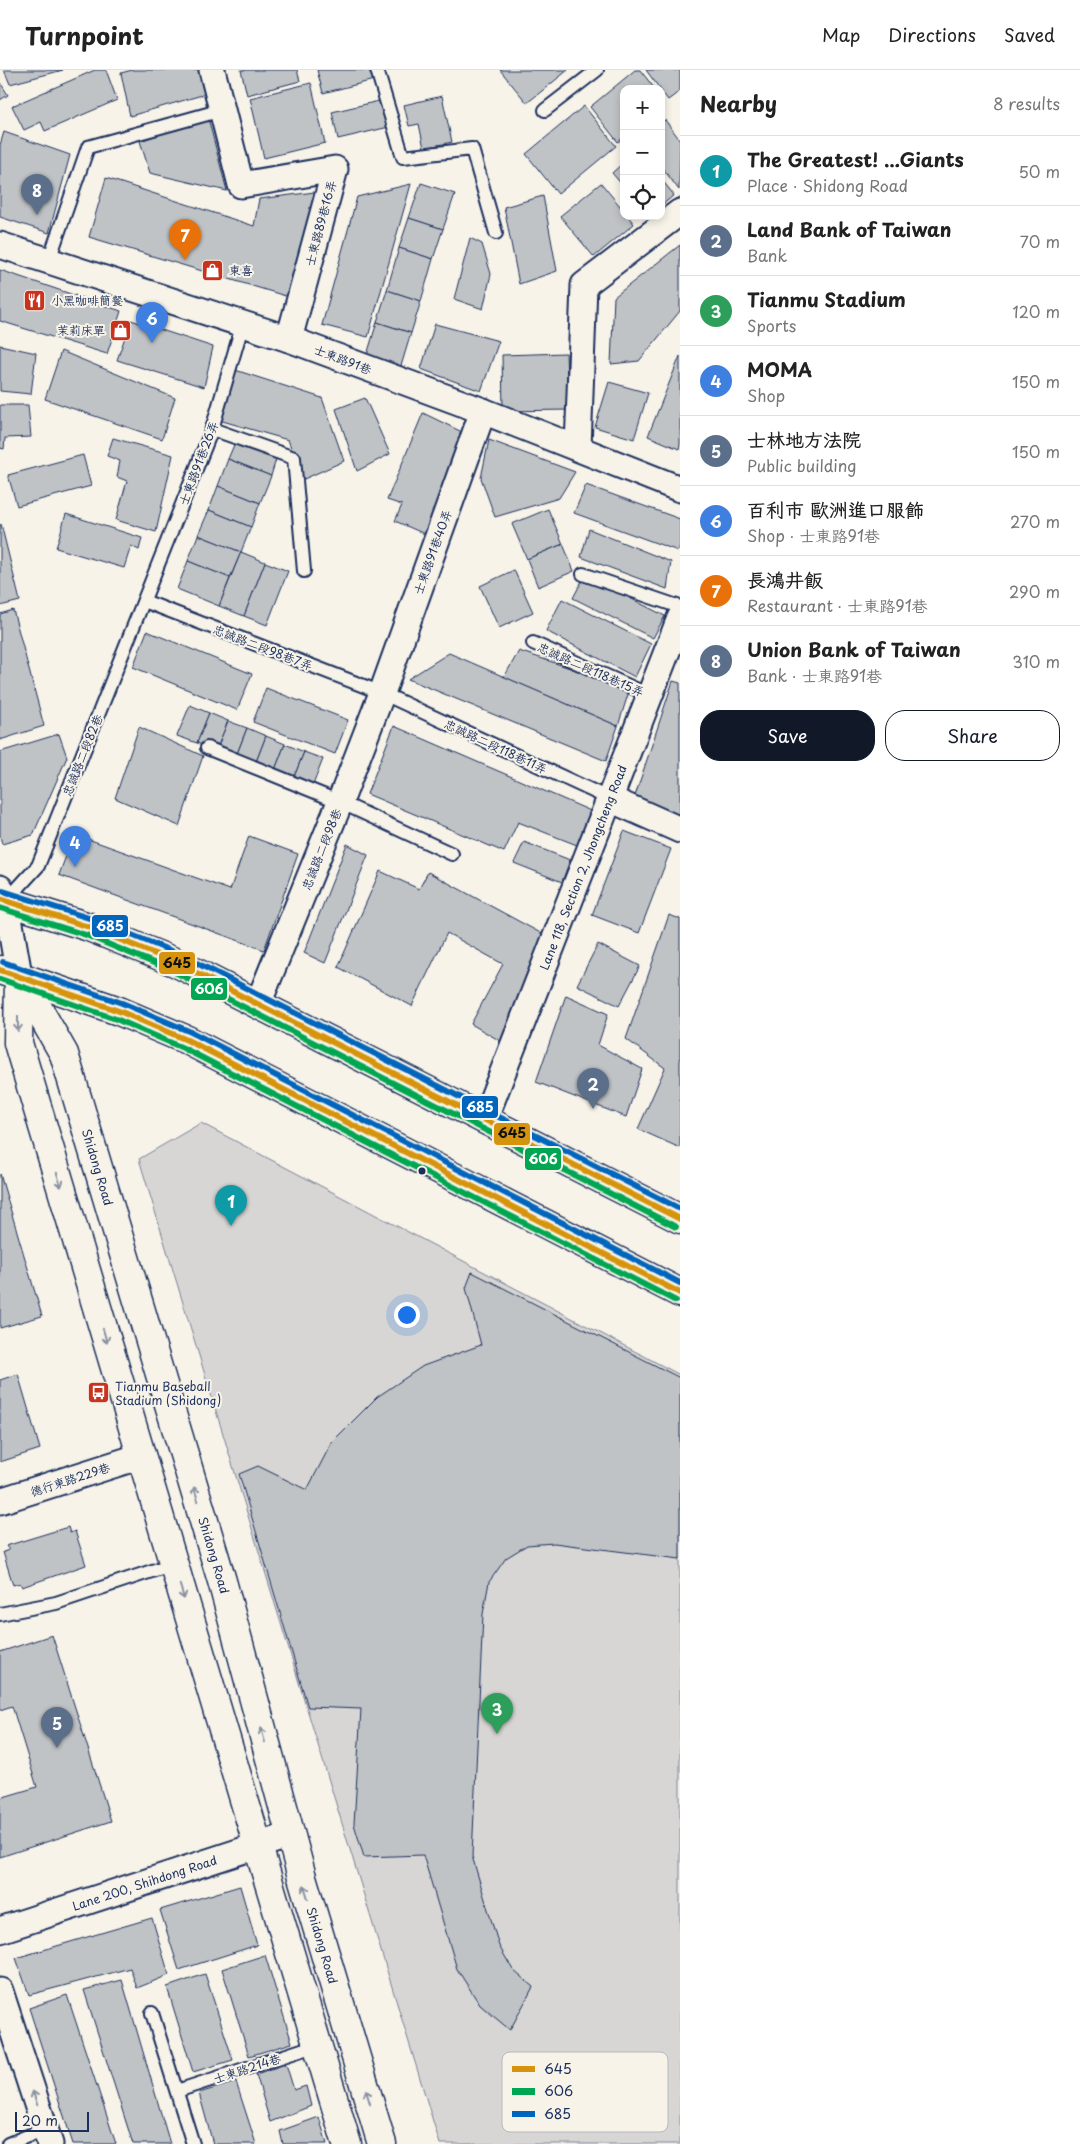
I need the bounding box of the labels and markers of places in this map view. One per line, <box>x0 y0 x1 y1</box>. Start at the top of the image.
pin: 8 <box>21 174 53 215</box>
pin: 7 <box>169 219 201 260</box>
shop icon: 東喜 <box>201 258 225 282</box>
place label: 東喜 <box>229 261 253 279</box>
restaurant icon: 小黑咖啡簡餐 <box>23 288 47 312</box>
place label: 小黑咖啡簡餐 <box>51 291 123 309</box>
pin: 6 <box>136 302 168 343</box>
shop icon: 茉莉床單 <box>109 318 133 342</box>
place label: 茉莉床單 <box>57 321 105 339</box>
pin: 4 <box>59 826 91 867</box>
pin: 2 <box>577 1068 609 1109</box>
unlabelled marker <box>417 1166 427 1176</box>
pin: 1 <box>215 1185 247 1226</box>
place label: Tianmu Baseball Stadium (Shidong) <box>115 1377 221 1409</box>
bus stop icon: Tianmu Baseball Stadium (Shidong) <box>87 1381 111 1405</box>
pin: 3 <box>481 1693 513 1734</box>
pin: 5 <box>41 1707 73 1748</box>

